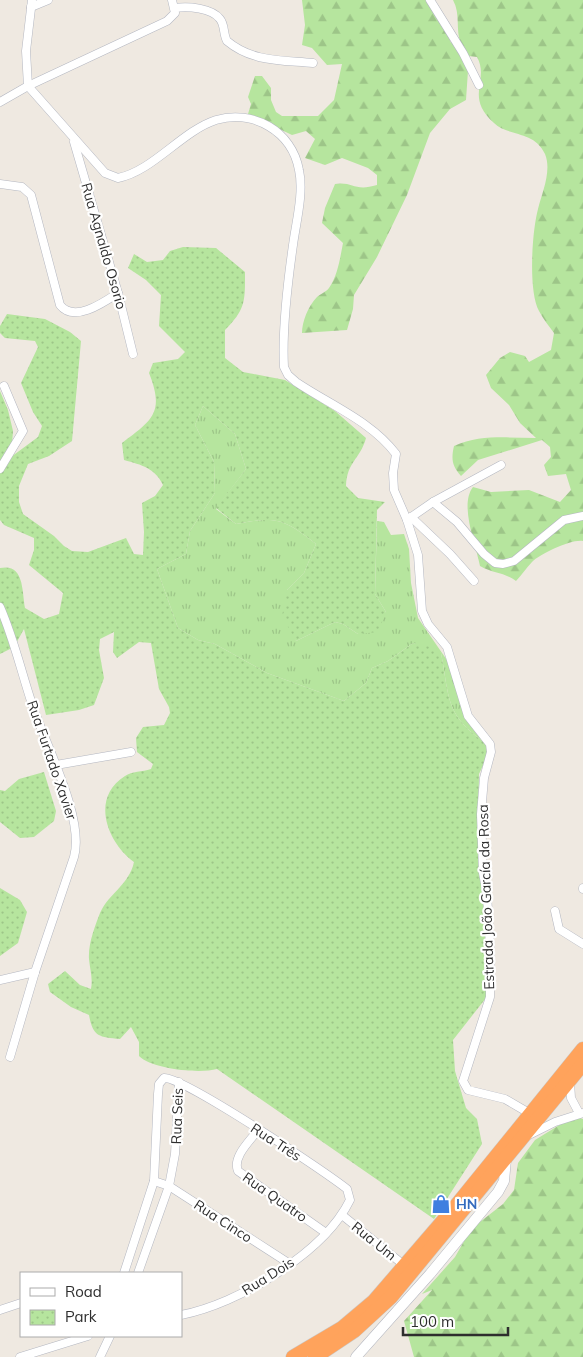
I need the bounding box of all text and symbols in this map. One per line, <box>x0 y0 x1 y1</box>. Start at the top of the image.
street label: Rua Agnaldo Osorio <box>77 181 131 311</box>
street label: Rua Furtado Xavier <box>23 698 81 823</box>
street label: Estrada João García da Rosa <box>474 804 498 990</box>
street label: Rua Seis <box>167 1087 187 1145</box>
street label: Rua Três <box>247 1119 305 1165</box>
street label: Rua Quatro <box>239 1168 311 1226</box>
shop icon: HN <box>430 1193 452 1215</box>
place label: HN <box>456 1195 477 1213</box>
street label: Rua Cinco <box>191 1196 255 1246</box>
street label: Rua Um <box>348 1218 400 1264</box>
street label: Rua Dois <box>238 1253 298 1299</box>
legend <box>20 1272 182 1337</box>
text: Road <box>65 1282 102 1301</box>
scale bar <box>403 1304 508 1336</box>
text: Park <box>65 1307 97 1326</box>
text: 100 m <box>410 1312 454 1331</box>

